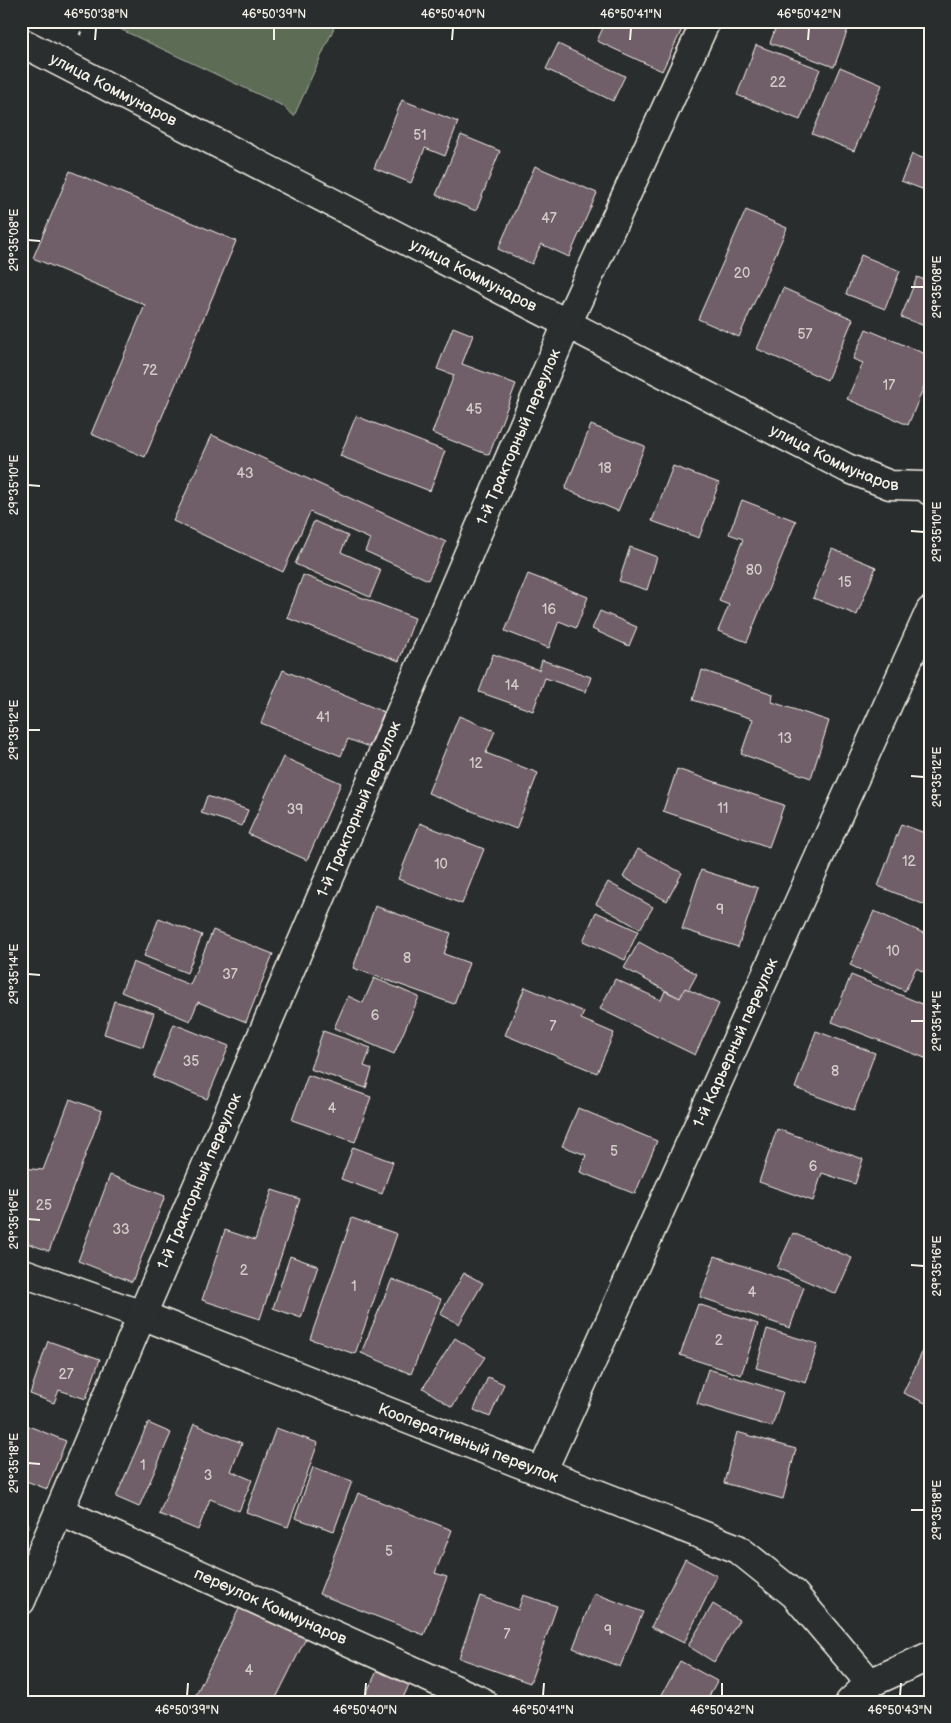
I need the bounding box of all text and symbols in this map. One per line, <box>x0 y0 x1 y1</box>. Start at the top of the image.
text: 46°50'38"N <box>64 7 128 22</box>
text: 46°50'39"N <box>242 7 306 22</box>
text: 46°50'40"N <box>421 7 485 22</box>
text: 46°50'41"N <box>600 7 662 22</box>
text: 46°50'42"N <box>777 7 841 22</box>
street label: улица Коммунаров <box>47 49 181 131</box>
house number: 22 <box>770 74 787 91</box>
house number: 51 <box>413 127 427 144</box>
text: 29°35'08"E <box>7 208 22 271</box>
house number: 47 <box>541 210 557 227</box>
street label: улица Коммунаров <box>407 235 541 316</box>
text: 29°35'08"E <box>930 255 945 318</box>
house number: 20 <box>734 265 750 282</box>
house number: 57 <box>798 326 813 343</box>
street label: 1-й Тракторный переулок <box>472 345 565 528</box>
house number: 72 <box>142 362 158 379</box>
house number: 17 <box>883 377 895 394</box>
house number: 45 <box>466 401 482 418</box>
street label: улица Коммунаров <box>767 420 899 495</box>
text: 29°35'10"E <box>7 455 22 515</box>
house number: 18 <box>598 460 612 477</box>
house number: 43 <box>236 465 254 482</box>
text: 29°35'10"E <box>930 502 945 562</box>
house number: 80 <box>746 562 762 579</box>
house number: 15 <box>838 574 852 591</box>
house number: 16 <box>542 601 556 618</box>
house number: 14 <box>505 677 519 694</box>
text: 29°35'12"E <box>7 700 22 760</box>
house number: 41 <box>316 709 330 726</box>
street label: 1-й Тракторный переулок <box>313 718 405 900</box>
house number: 13 <box>778 730 792 747</box>
text: 29°35'12"E <box>930 747 945 807</box>
house number: 12 <box>469 755 484 772</box>
house number: 11 <box>718 800 728 817</box>
house number: 39 <box>287 801 303 818</box>
house number: 12 <box>902 853 917 870</box>
house number: 10 <box>434 856 448 873</box>
house number: 9 <box>716 901 724 918</box>
text: 29°35'14"E <box>7 943 22 1004</box>
house number: 10 <box>886 943 900 960</box>
house number: 8 <box>403 950 411 967</box>
street label: 1-й Карьерный переулок <box>689 954 782 1130</box>
house number: 37 <box>222 966 238 983</box>
text: 29°35'14"E <box>930 990 945 1051</box>
house number: 6 <box>371 1007 380 1024</box>
house number: 7 <box>550 1018 557 1035</box>
house number: 35 <box>183 1053 199 1070</box>
house number: 8 <box>831 1063 839 1080</box>
street label: 1-й Тракторный переулок <box>153 1090 246 1272</box>
house number: 4 <box>328 1100 337 1117</box>
house number: 5 <box>610 1143 618 1160</box>
house number: 6 <box>809 1158 818 1175</box>
text: 29°35'16"E <box>7 1188 22 1249</box>
house number: 25 <box>36 1197 52 1214</box>
house number: 33 <box>112 1221 130 1238</box>
text: 29°35'16"E <box>930 1235 945 1296</box>
house number: 2 <box>240 1262 249 1279</box>
house number: 1 <box>351 1278 357 1295</box>
house number: 4 <box>748 1284 757 1301</box>
house number: 2 <box>715 1332 724 1349</box>
house number: 27 <box>58 1366 74 1383</box>
street label: Кооперативный переулок <box>375 1399 562 1487</box>
text: 29°35'18"E <box>7 1433 22 1493</box>
house number: 1 <box>140 1457 146 1474</box>
house number: 3 <box>204 1467 212 1484</box>
text: 29°35'18"E <box>930 1480 945 1540</box>
house number: 5 <box>385 1543 393 1560</box>
street label: переулок Коммунаров <box>191 1564 350 1649</box>
house number: 9 <box>604 1622 612 1639</box>
house number: 7 <box>504 1626 511 1643</box>
house number: 4 <box>245 1662 254 1679</box>
text: 46°50'39"N <box>155 1703 219 1718</box>
text: 46°50'40"N <box>333 1703 397 1718</box>
text: 46°50'41"N <box>512 1703 574 1718</box>
text: 46°50'42"N <box>690 1703 754 1718</box>
text: 46°50'43"N <box>868 1703 932 1718</box>

